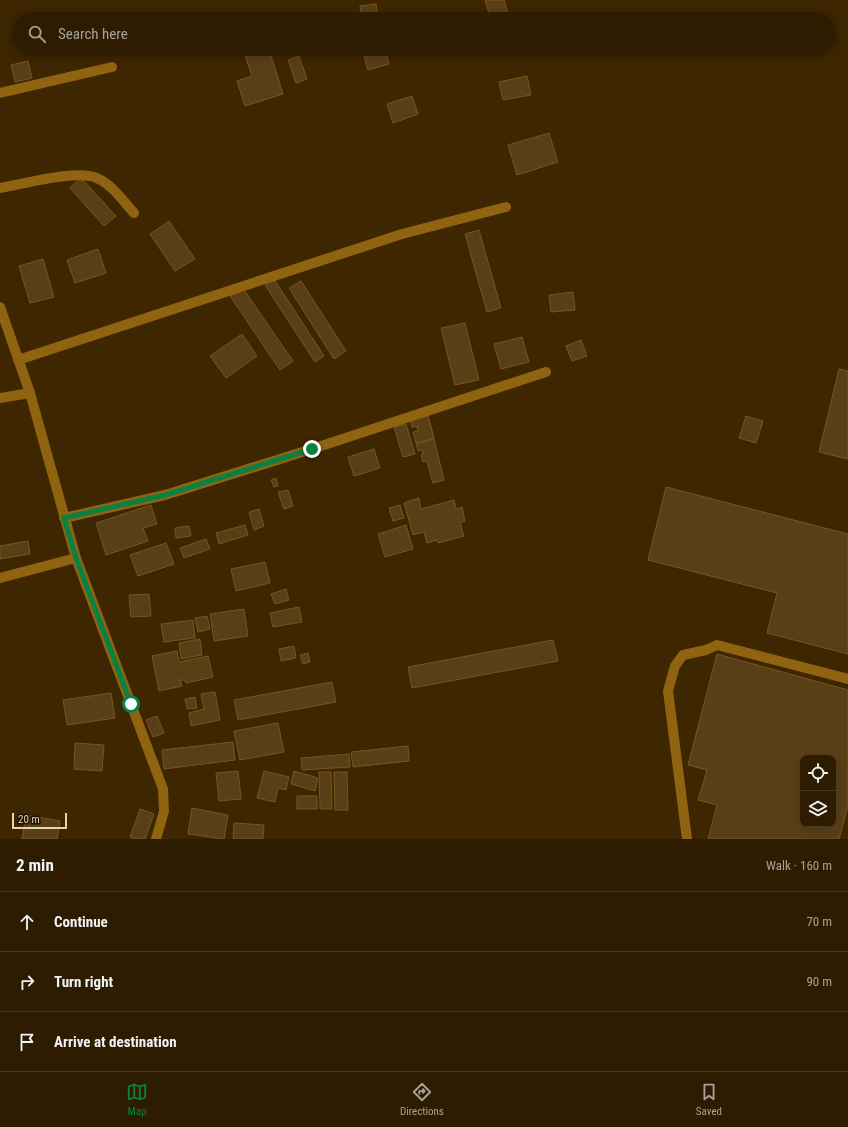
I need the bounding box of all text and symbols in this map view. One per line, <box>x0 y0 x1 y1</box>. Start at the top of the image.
search box <box>12 12 836 56</box>
icon: search <box>26 23 48 45</box>
text: Search here <box>58 25 128 43</box>
route end <box>303 440 321 458</box>
route start <box>122 695 140 713</box>
map controls <box>800 755 836 827</box>
button: locate <box>800 755 836 791</box>
button: layers <box>800 791 836 827</box>
scale bar <box>12 811 67 830</box>
text: 20 m <box>18 813 40 826</box>
text: 2 min <box>16 855 54 875</box>
text: Walk · 160 m <box>766 858 832 873</box>
icon: ahead <box>16 911 38 933</box>
text: Continue <box>54 913 108 931</box>
text: 70 m <box>806 914 832 929</box>
icon: right <box>16 971 38 993</box>
text: Turn right <box>54 973 113 991</box>
text: 90 m <box>806 974 832 989</box>
icon: arrive <box>16 1031 38 1053</box>
text: Arrive at destination <box>54 1033 177 1051</box>
tab: Map <box>126 1081 148 1118</box>
tab: Directions <box>400 1081 444 1118</box>
tab: Saved <box>696 1081 722 1118</box>

